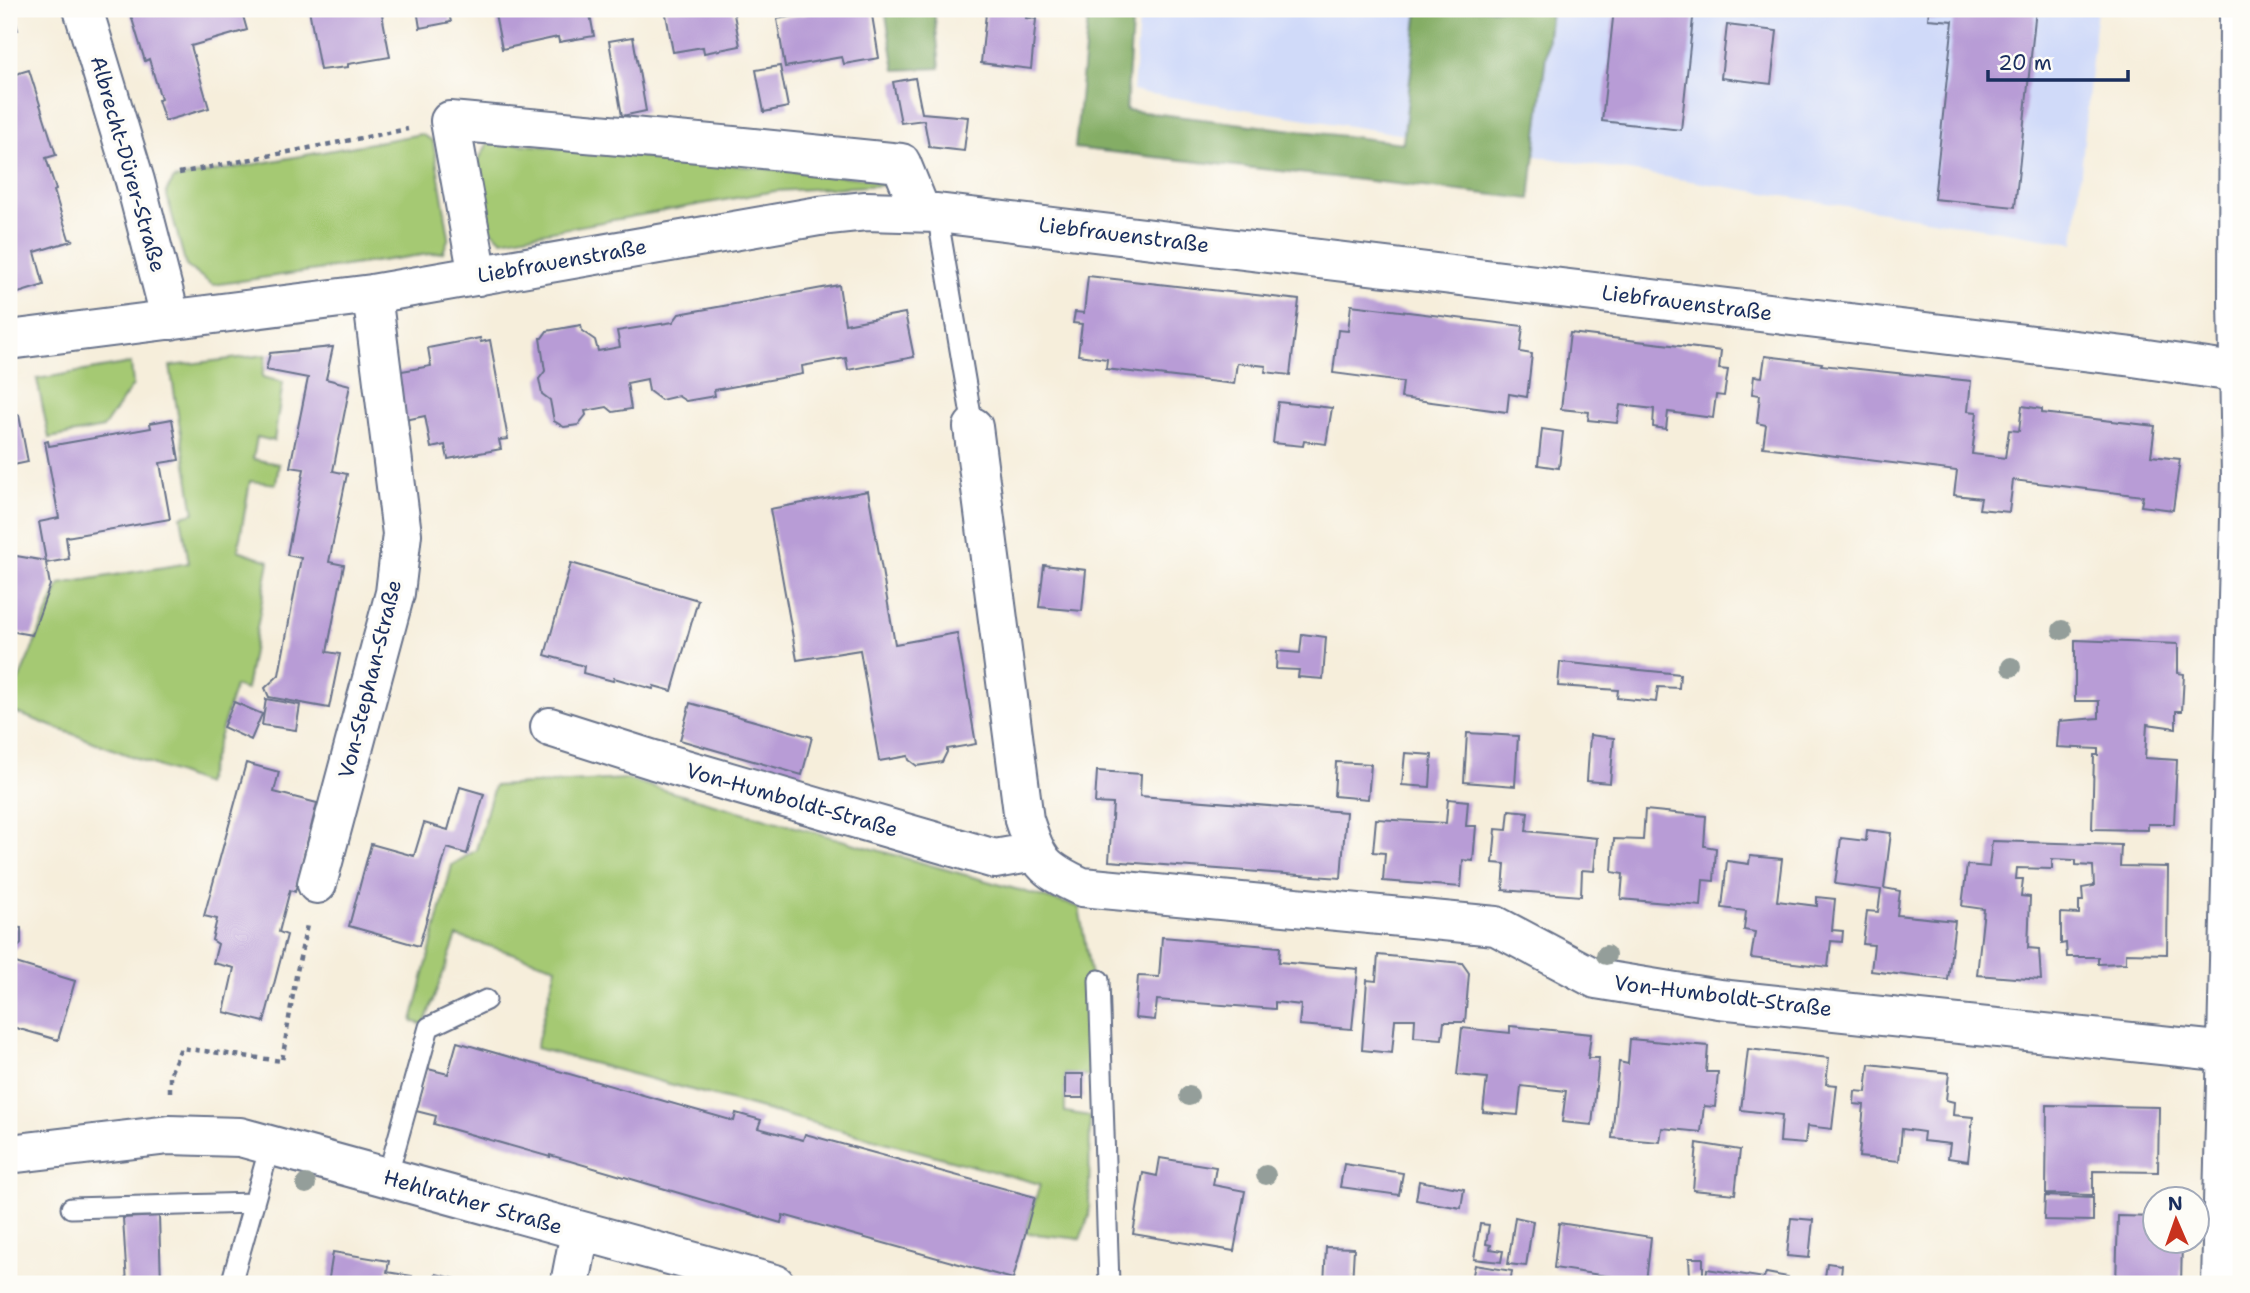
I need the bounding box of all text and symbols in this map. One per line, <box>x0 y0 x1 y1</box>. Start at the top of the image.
scale bar <box>1988 38 2128 82</box>
text: 20 m <box>1998 49 2052 77</box>
street label: Albrecht-Dürer-Straße <box>84 53 172 275</box>
street label: Liebfrauenstraße <box>1037 211 1211 259</box>
street label: Liebfrauenstraße <box>475 232 649 290</box>
street label: Liebfrauenstraße <box>1600 279 1774 327</box>
street label: Von-Stephan-Straße <box>332 577 408 781</box>
street label: Von-Humboldt-Straße <box>683 756 901 844</box>
street label: Von-Humboldt-Straße <box>1612 969 1834 1023</box>
street label: Hehlrather Straße <box>380 1163 566 1241</box>
north arrow <box>2142 1184 2212 1254</box>
text: N <box>2167 1191 2183 1216</box>

